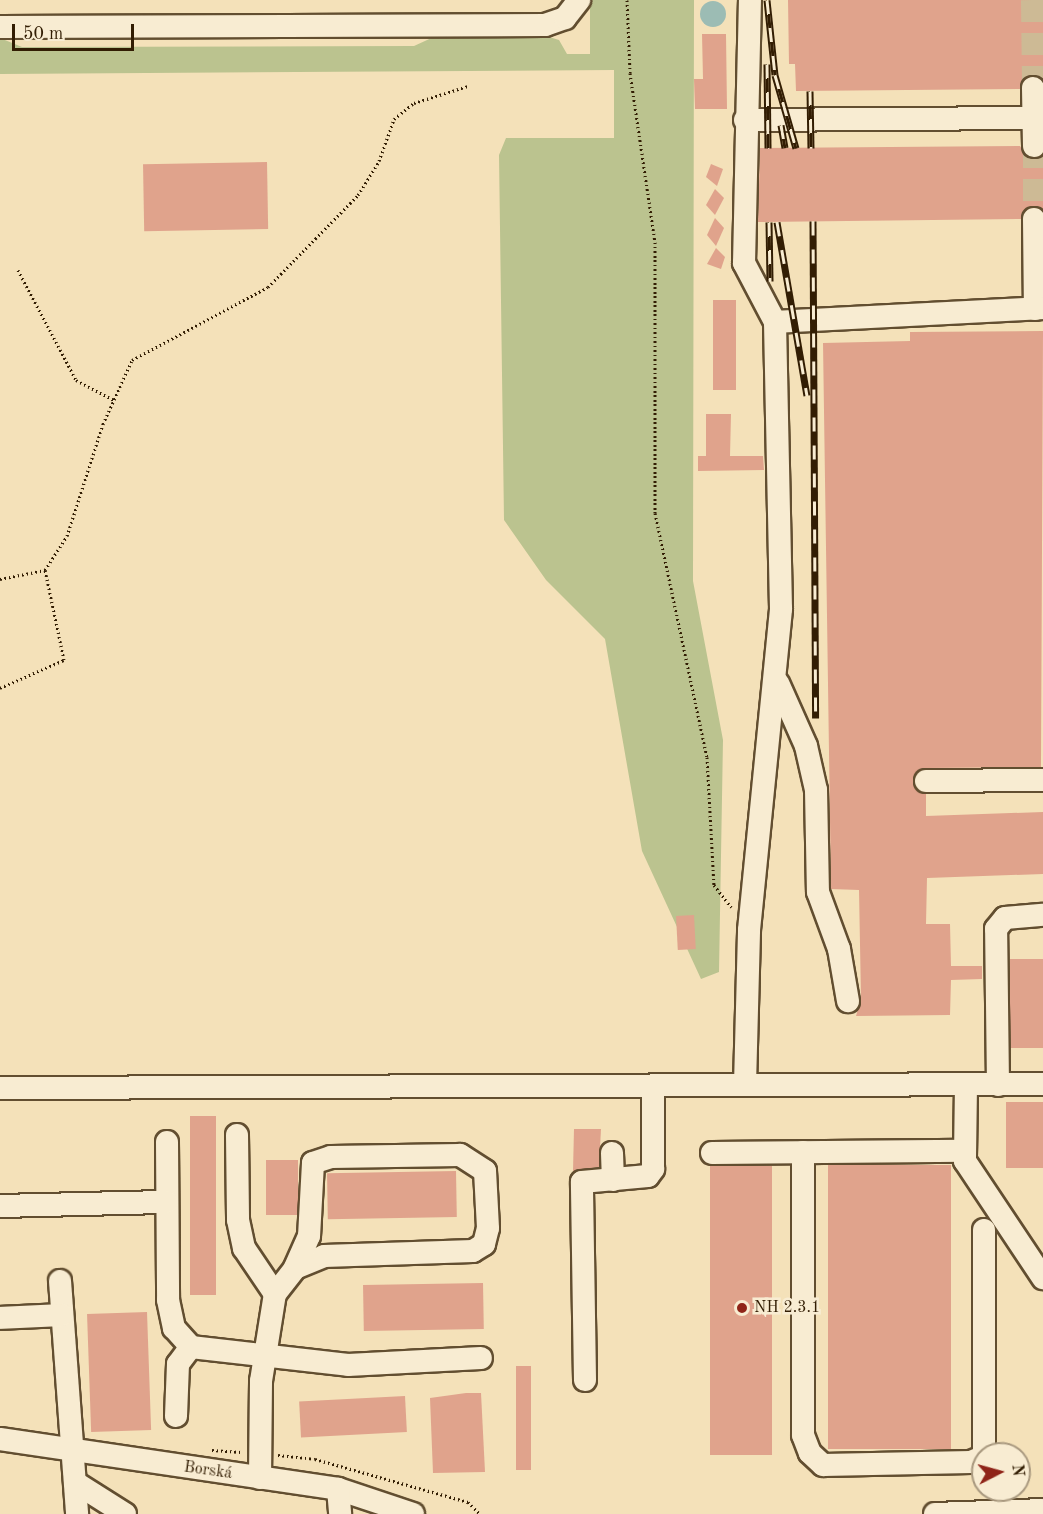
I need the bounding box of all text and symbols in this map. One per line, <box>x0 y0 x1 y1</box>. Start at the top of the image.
scale bar <box>15 12 136 50</box>
text: 50 m <box>23 25 63 43</box>
place label: NH 2.3.1 <box>754 1298 820 1318</box>
marker: NH 2.3.1 <box>735 1301 749 1315</box>
north arrow <box>971 1442 1031 1502</box>
street label: Borská <box>183 1458 233 1484</box>
text: N <box>1008 1463 1026 1477</box>

